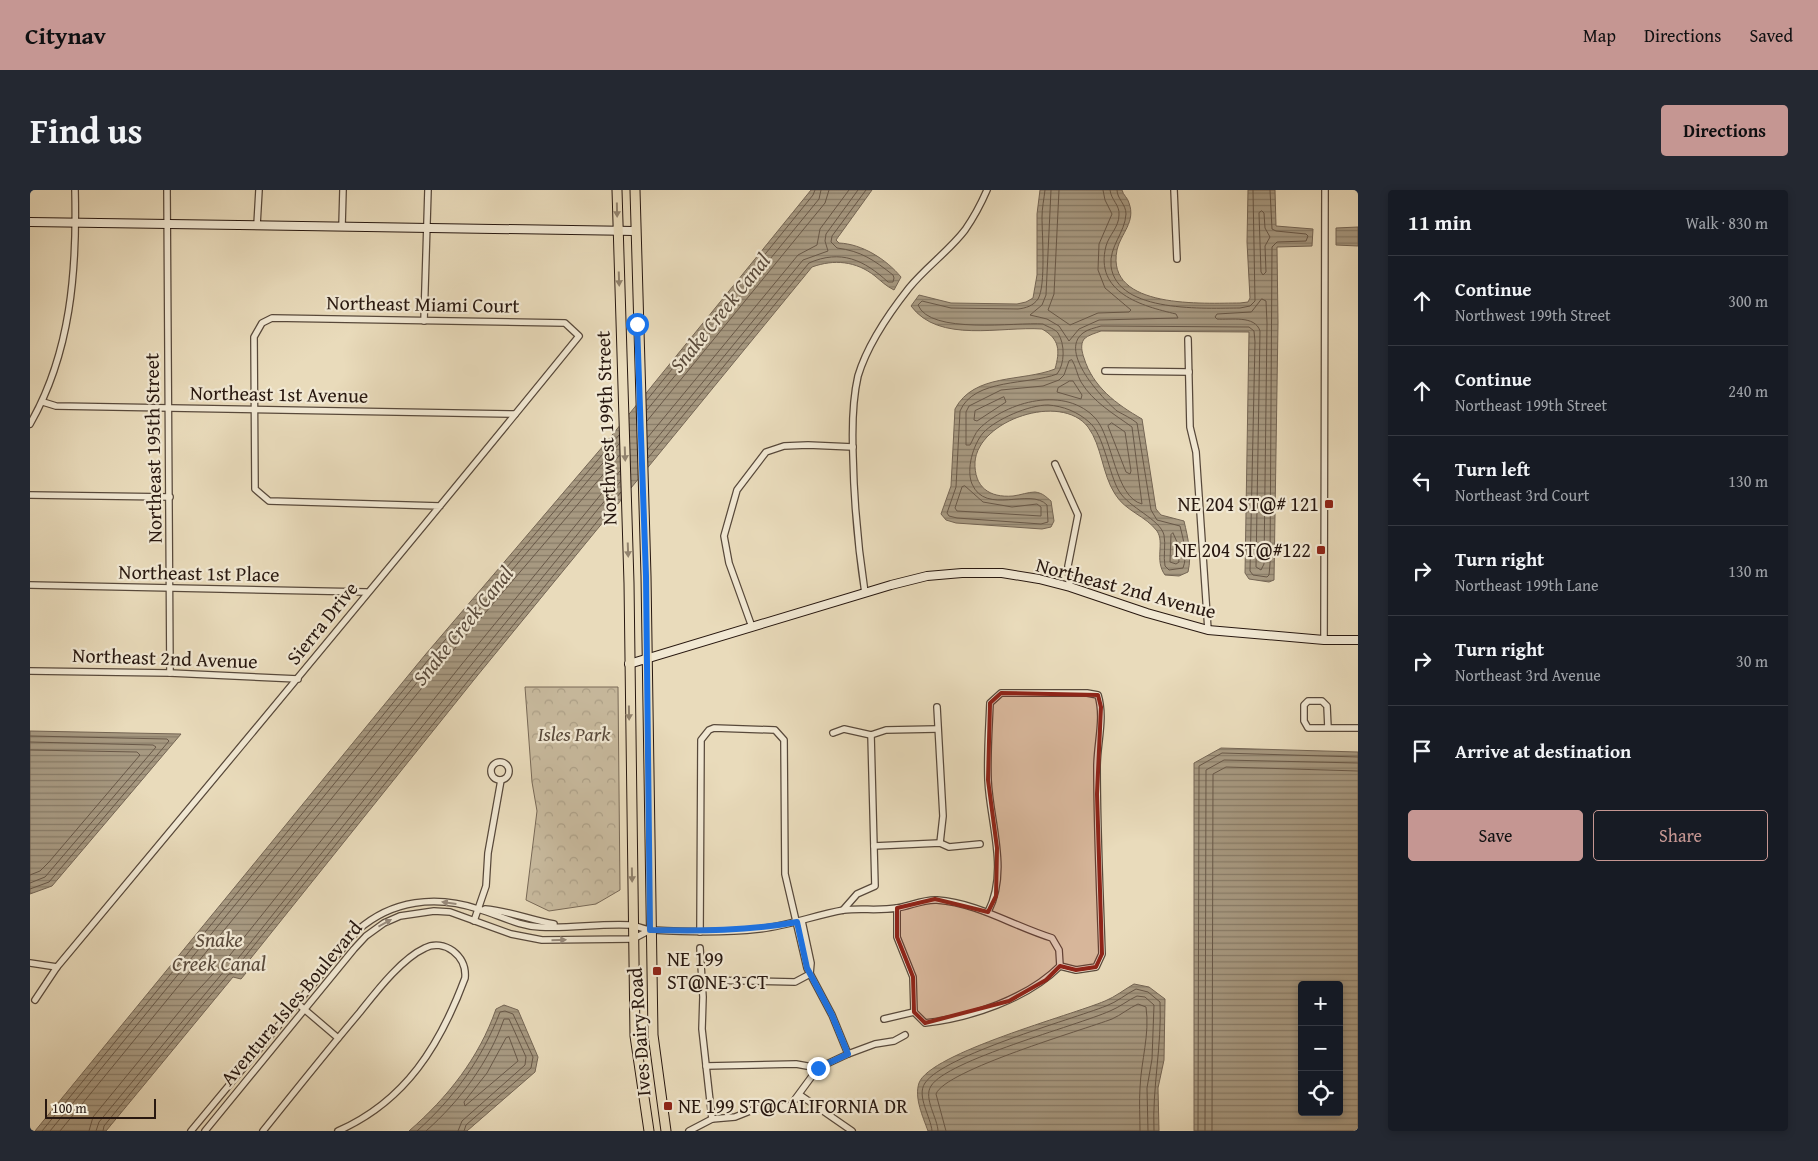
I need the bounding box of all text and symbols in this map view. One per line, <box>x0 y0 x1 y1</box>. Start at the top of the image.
text: Citynav <box>25 18 106 53</box>
text: Map <box>1583 22 1616 49</box>
text: Directions <box>1644 22 1721 49</box>
text: Saved <box>1749 22 1793 49</box>
text: Find us <box>30 105 143 156</box>
button: Directions <box>1661 105 1788 156</box>
one-way arrow <box>613 203 621 219</box>
text: 11 min <box>1408 207 1471 238</box>
text: Walk · 830 m <box>1685 211 1768 235</box>
water label: Snake Creek Canal <box>662 246 778 379</box>
one-way arrow <box>615 272 623 288</box>
text: Continue <box>1455 275 1532 303</box>
street label: Northeast Miami Court <box>326 287 520 320</box>
icon: ahead <box>1408 287 1436 315</box>
text: 300 m <box>1728 289 1768 313</box>
text: Northwest 199th Street <box>1455 303 1611 327</box>
route start <box>626 313 649 336</box>
street label: Northwest 199th Street <box>588 330 623 526</box>
street label: Northeast 195th Street <box>136 353 169 543</box>
text: Continue <box>1455 365 1532 393</box>
street label: Northeast 1st Avenue <box>189 377 369 410</box>
icon: ahead <box>1408 377 1436 405</box>
text: 240 m <box>1728 379 1768 403</box>
text: Northeast 199th Street <box>1455 393 1607 417</box>
one-way arrow <box>621 447 629 463</box>
text: Turn left <box>1455 455 1530 483</box>
icon: left <box>1408 467 1436 495</box>
text: 130 m <box>1728 469 1768 493</box>
text: Northeast 3rd Court <box>1455 483 1589 507</box>
place label: NE 204 ST@# 121 <box>1178 489 1319 518</box>
marker: NE 204 ST@# 121 <box>1323 498 1335 510</box>
place label: NE 204 ST@#122 <box>1174 535 1311 564</box>
one-way arrow <box>624 543 632 559</box>
marker: NE 204 ST@#122 <box>1315 544 1327 556</box>
text: Turn right <box>1455 545 1544 573</box>
street label: Northeast 2nd Avenue <box>1033 550 1219 626</box>
street label: Northeast 1st Place <box>118 557 280 588</box>
icon: right <box>1408 557 1436 585</box>
water label: Snake Creek Canal <box>405 559 521 692</box>
text: 130 m <box>1728 559 1768 583</box>
text: Northeast 199th Lane <box>1455 573 1599 597</box>
street label: Sierra Drive <box>279 575 364 671</box>
text: Turn right <box>1455 635 1544 663</box>
street label: Northeast 2nd Avenue <box>72 640 258 675</box>
icon: right <box>1408 647 1436 675</box>
text: 30 m <box>1736 649 1768 673</box>
text: Northeast 3rd Avenue <box>1455 663 1601 687</box>
one-way arrow <box>626 705 634 721</box>
park label: Isles Park <box>538 719 611 748</box>
icon: arrive <box>1408 737 1436 765</box>
text: Arrive at destination <box>1455 737 1631 765</box>
button: Save <box>1408 810 1583 861</box>
button: Share <box>1593 810 1768 861</box>
one-way arrow <box>628 867 636 883</box>
one-way arrow <box>441 898 457 906</box>
street label: Aventura Isles Boulevard <box>213 914 369 1092</box>
one-way arrow <box>378 919 392 927</box>
water label: Snake Creek Canal <box>172 924 266 979</box>
one-way arrow <box>552 936 568 944</box>
place label: NE 199 ST@NE 3 CT <box>667 944 768 996</box>
marker: NE 199 ST@NE 3 CT <box>651 965 663 977</box>
street label: Ives Dairy Road <box>620 966 657 1097</box>
map controls <box>1298 981 1343 1116</box>
button: + <box>1298 981 1343 1026</box>
button: − <box>1298 1026 1343 1071</box>
route end <box>807 1057 830 1080</box>
button: locate <box>1298 1071 1343 1116</box>
place label: NE 199 ST@CALIFORNIA DR <box>678 1091 908 1120</box>
scale bar <box>45 1096 156 1119</box>
text: 100 m <box>52 1098 87 1118</box>
marker: NE 199 ST@CALIFORNIA DR <box>662 1100 674 1112</box>

